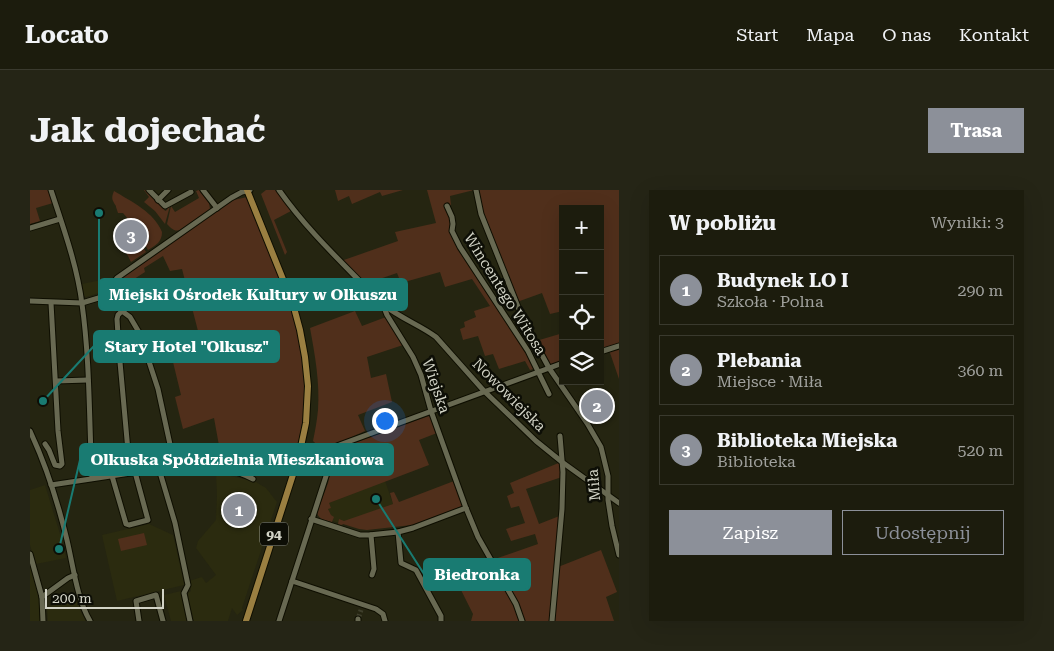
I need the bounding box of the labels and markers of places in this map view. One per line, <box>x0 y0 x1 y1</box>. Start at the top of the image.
pin: 3 <box>115 217 147 255</box>
callout: Miejski Ośrodek Kultury w Olkuszu <box>99 279 407 310</box>
callout: Stary Hotel "Olkusz" <box>94 331 279 362</box>
pin: 2 <box>581 387 613 425</box>
callout: Olkuska Spółdzielnia Mieszkaniowa <box>80 444 393 475</box>
pin: 1 <box>223 491 255 529</box>
callout: Biedronka <box>424 559 530 590</box>

